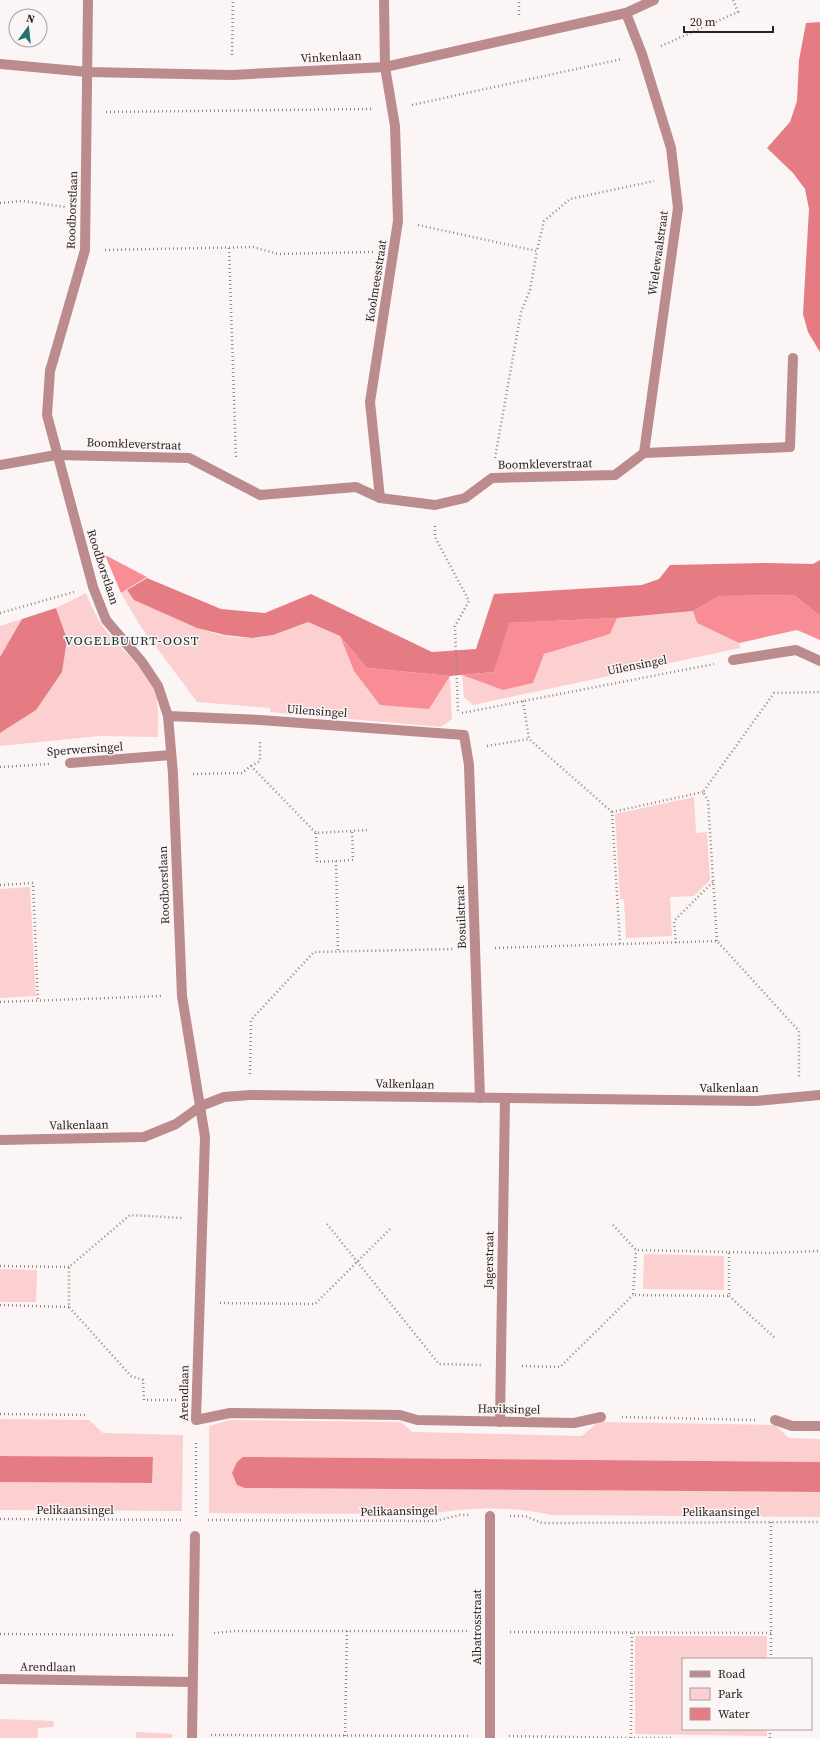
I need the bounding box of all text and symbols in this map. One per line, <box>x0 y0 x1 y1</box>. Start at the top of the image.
north arrow <box>8 8 48 48</box>
scale bar <box>684 8 773 34</box>
text: N <box>25 11 36 27</box>
text: 20 m <box>690 14 716 30</box>
street label: Vinkenlaan <box>300 47 362 67</box>
street label: Roodborstlaan <box>63 171 81 249</box>
street label: Wielewaalstraat <box>644 210 672 296</box>
street label: Koolmeesstraat <box>362 239 390 323</box>
street label: Boomkleverstraat <box>86 434 182 454</box>
street label: Boomkleverstraat <box>497 455 593 473</box>
street label: Roodborstlaan <box>83 527 123 607</box>
district label: VOGELBUURT-OOST <box>64 632 200 649</box>
street label: Uilensingel <box>606 651 669 679</box>
street label: Uilensingel <box>286 701 348 721</box>
street label: Sperwersingel <box>46 738 124 760</box>
street label: Roodborstlaan <box>155 846 173 924</box>
street label: Bosuilstraat <box>452 885 470 949</box>
street label: Valkenlaan <box>375 1075 435 1093</box>
street label: Valkenlaan <box>699 1080 759 1096</box>
street label: Valkenlaan <box>49 1116 109 1134</box>
street label: Jagerstraat <box>480 1231 498 1290</box>
street label: Arendlaan <box>176 1365 192 1421</box>
street label: Haviksingel <box>477 1400 541 1418</box>
street label: Pelikaansingel <box>36 1502 114 1518</box>
street label: Pelikaansingel <box>360 1502 438 1520</box>
street label: Pelikaansingel <box>682 1504 760 1520</box>
street label: Albatrosstraat <box>469 1589 485 1665</box>
legend <box>682 1658 812 1730</box>
street label: Arendlaan <box>20 1659 76 1675</box>
text: Road <box>718 1666 745 1682</box>
text: Park <box>718 1686 743 1702</box>
text: Water <box>718 1706 750 1722</box>

